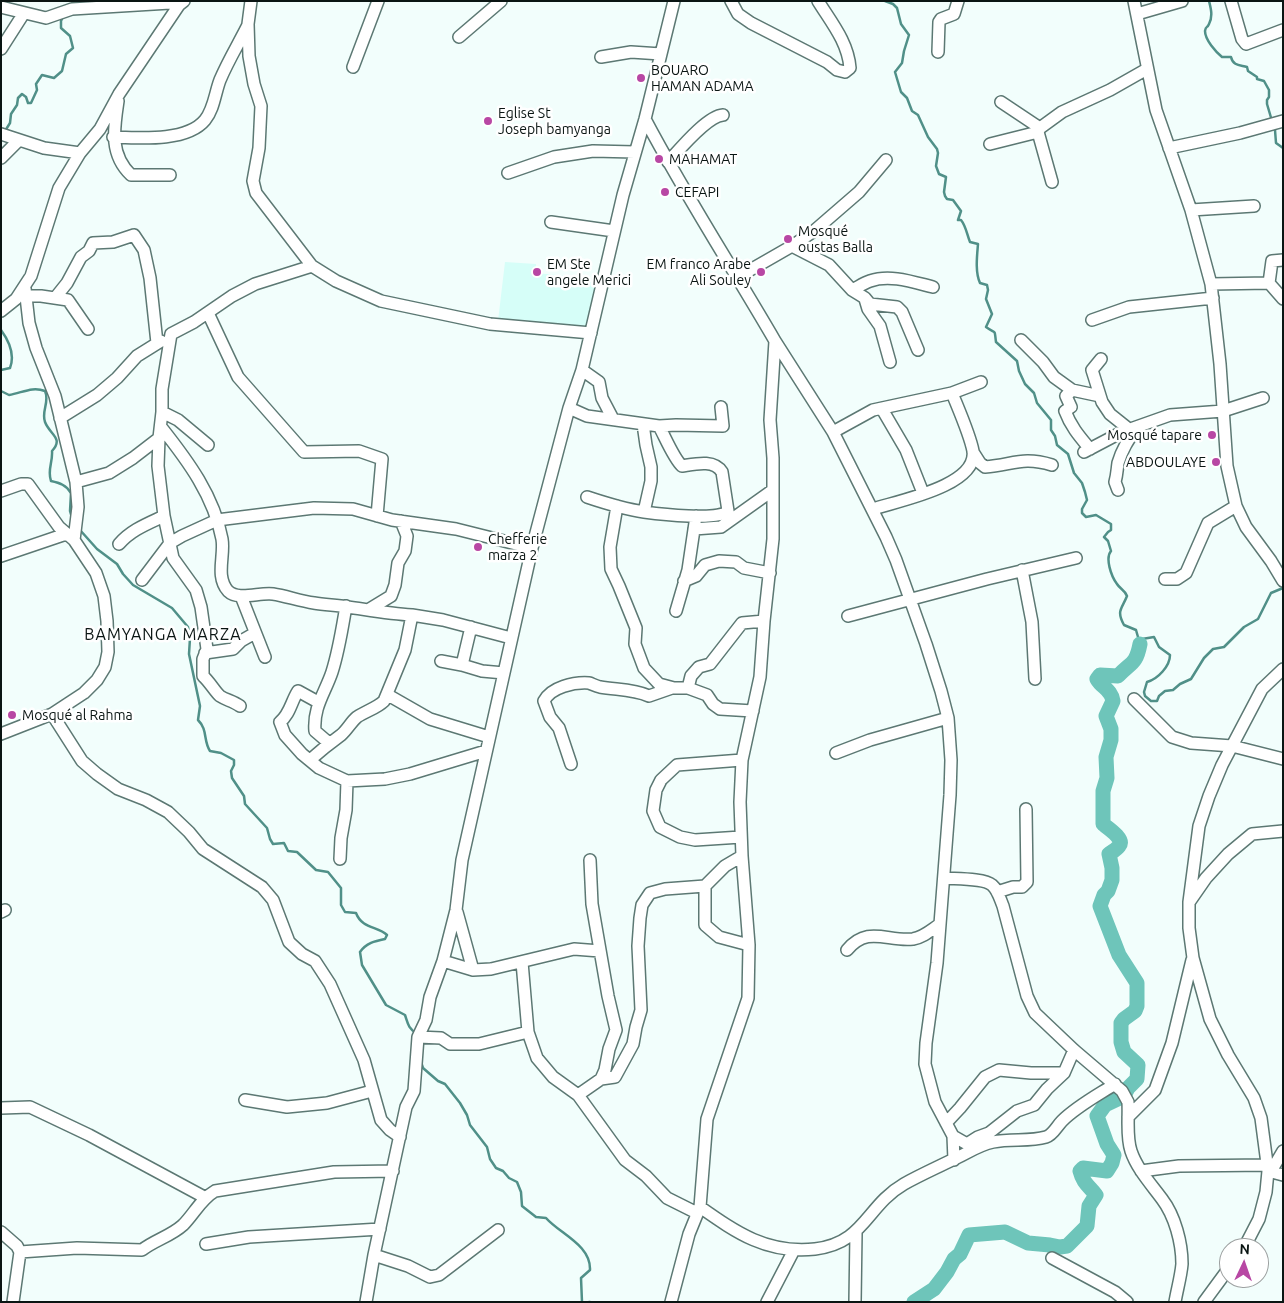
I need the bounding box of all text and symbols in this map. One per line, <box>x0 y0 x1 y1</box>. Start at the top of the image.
place label: BOUARO HAMAN ADAMA <box>651 62 754 94</box>
marker: BOUARO HAMAN ADAMA <box>635 72 647 84</box>
place label: Eglise St Joseph bamyanga <box>498 105 611 138</box>
marker: Eglise St Joseph bamyanga <box>482 115 494 127</box>
place label: MAHAMAT <box>669 151 737 167</box>
marker: MAHAMAT <box>653 153 665 165</box>
place label: CEFAPI <box>675 184 719 200</box>
marker: CEFAPI <box>659 186 671 198</box>
place label: Mosqué oustas Balla <box>798 223 873 256</box>
marker: Mosqué oustas Balla <box>782 233 794 245</box>
place label: EM Ste angele Merici <box>547 256 631 288</box>
place label: EM franco Arabe Ali Souley <box>647 256 751 288</box>
marker: EM Ste angele Merici <box>531 266 543 278</box>
marker: EM franco Arabe Ali Souley <box>755 266 767 278</box>
place label: Mosqué tapare <box>1107 427 1202 443</box>
marker: Mosqué tapare <box>1206 429 1218 441</box>
place label: ABDOULAYE <box>1126 454 1206 470</box>
marker: ABDOULAYE <box>1210 456 1222 468</box>
place label: Chefferie marza 2 <box>488 531 547 564</box>
marker: Chefferie marza 2 <box>472 541 484 553</box>
district label: BAMYANGA MARZA <box>83 625 243 645</box>
place label: Mosqué al Rahma <box>22 707 133 723</box>
marker: Mosqué al Rahma <box>6 709 18 721</box>
north arrow <box>1219 1238 1269 1288</box>
text: N <box>1239 1241 1250 1257</box>

